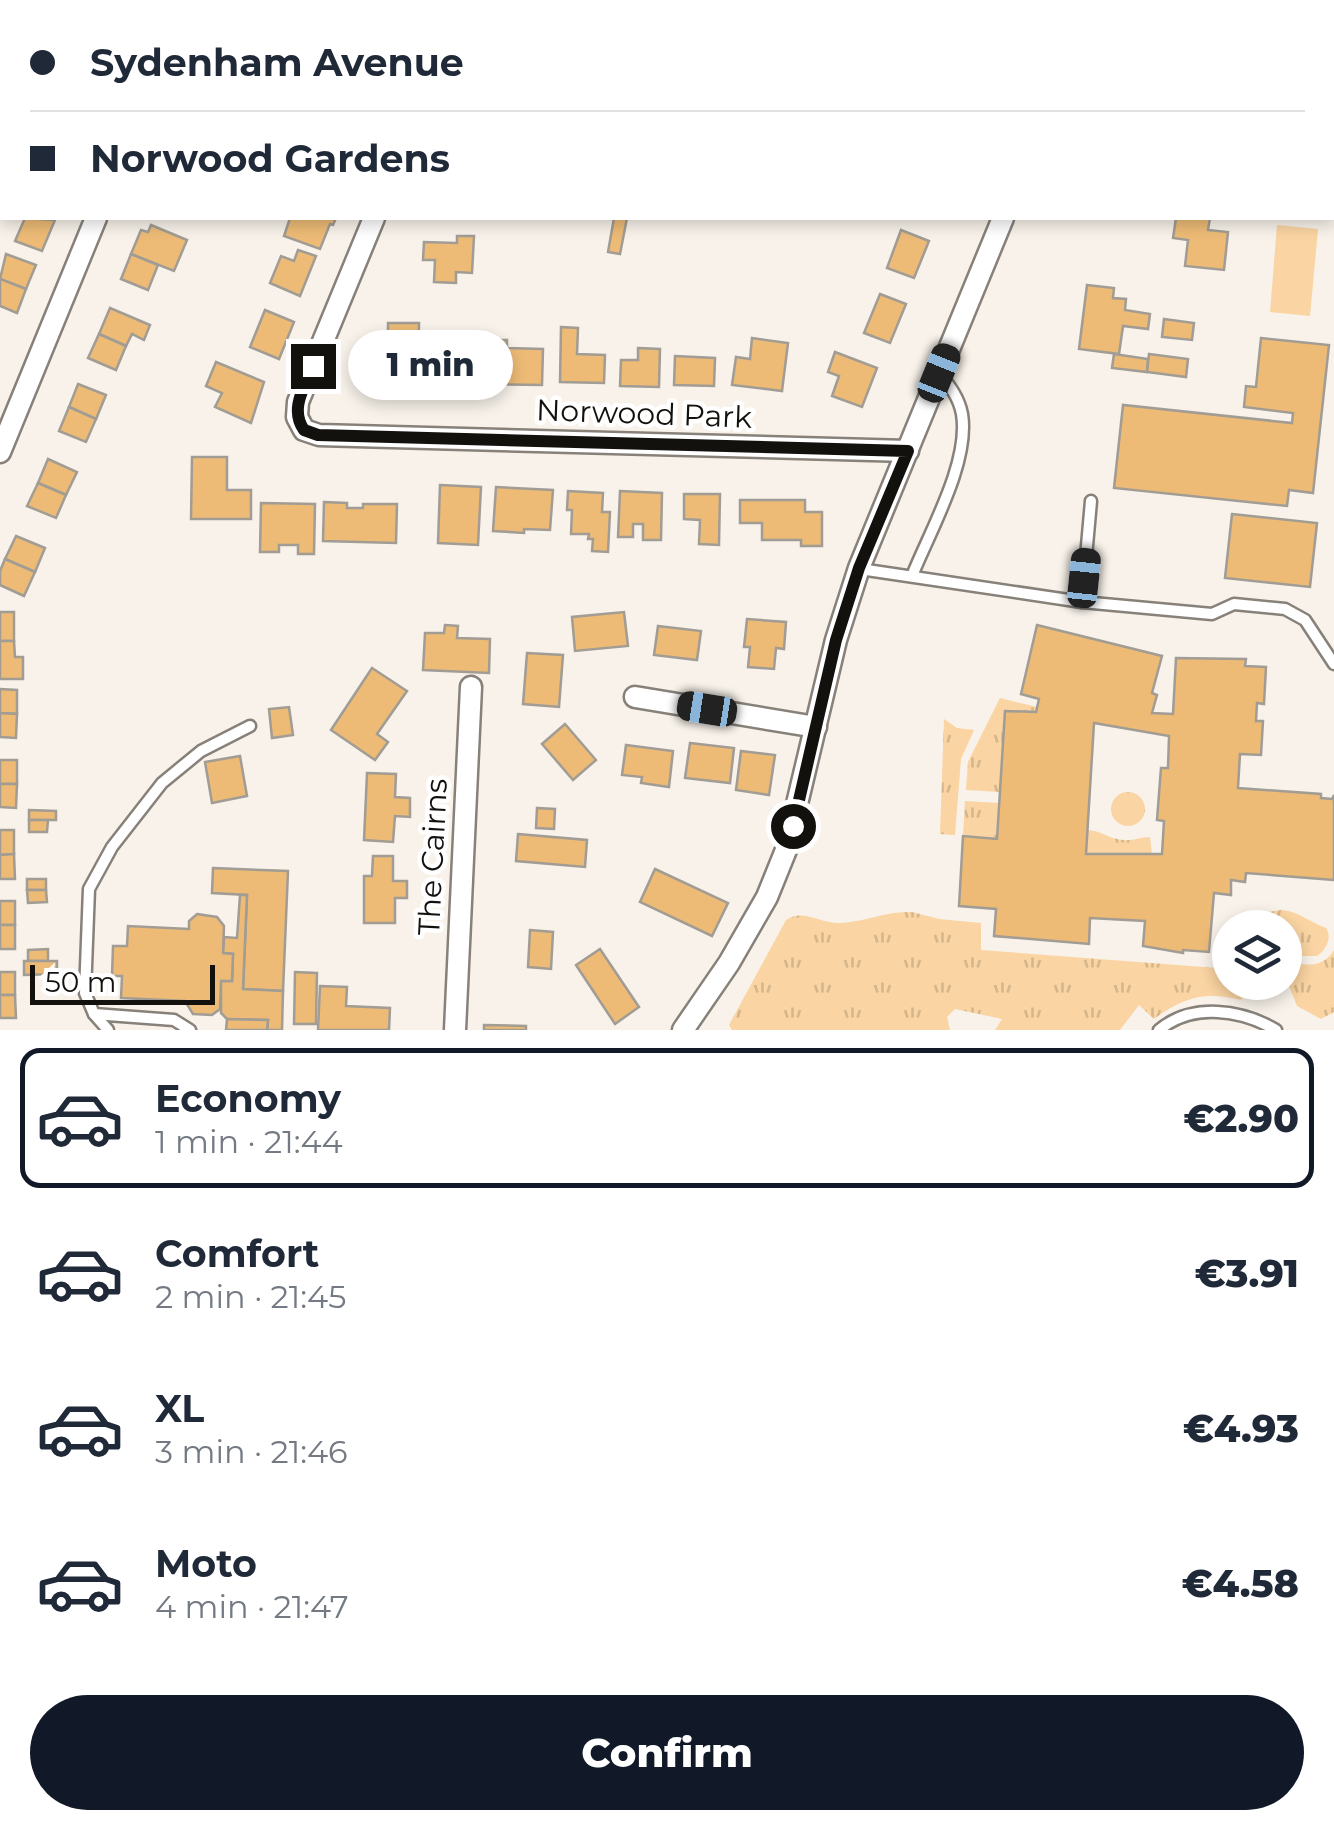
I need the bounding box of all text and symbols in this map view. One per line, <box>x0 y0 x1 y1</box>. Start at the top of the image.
text: Sydenham Avenue <box>90 39 464 86</box>
text: Norwood Gardens <box>90 135 450 182</box>
callout: 1 min <box>348 331 513 401</box>
car <box>914 340 964 406</box>
route end <box>291 344 336 389</box>
text: 1 min <box>386 345 475 384</box>
street label: Norwood Park <box>535 391 753 436</box>
car <box>1066 547 1102 609</box>
car <box>675 689 739 729</box>
street label: The Cairns <box>410 778 455 936</box>
route start <box>771 804 816 849</box>
map controls <box>1212 910 1302 1000</box>
button: layers <box>1212 910 1302 1000</box>
scale bar <box>30 960 215 1004</box>
text: 50 m <box>45 965 116 999</box>
icon: car <box>35 1073 125 1163</box>
text: Economy <box>155 1075 341 1122</box>
text: €2.90 <box>1183 1095 1299 1142</box>
text: 1 min · 21:44 <box>155 1122 343 1161</box>
icon: car <box>35 1228 125 1318</box>
text: Comfort <box>155 1230 319 1277</box>
text: €3.91 <box>1194 1250 1299 1297</box>
text: 2 min · 21:45 <box>155 1277 346 1316</box>
icon: car <box>35 1383 125 1473</box>
text: XL <box>155 1385 204 1432</box>
text: €4.93 <box>1183 1405 1299 1452</box>
text: 3 min · 21:46 <box>155 1432 348 1471</box>
icon: car <box>35 1538 125 1628</box>
text: Moto <box>155 1540 257 1587</box>
text: €4.58 <box>1182 1560 1299 1607</box>
text: 4 min · 21:47 <box>155 1587 348 1626</box>
button: Confirm <box>30 1695 1304 1810</box>

